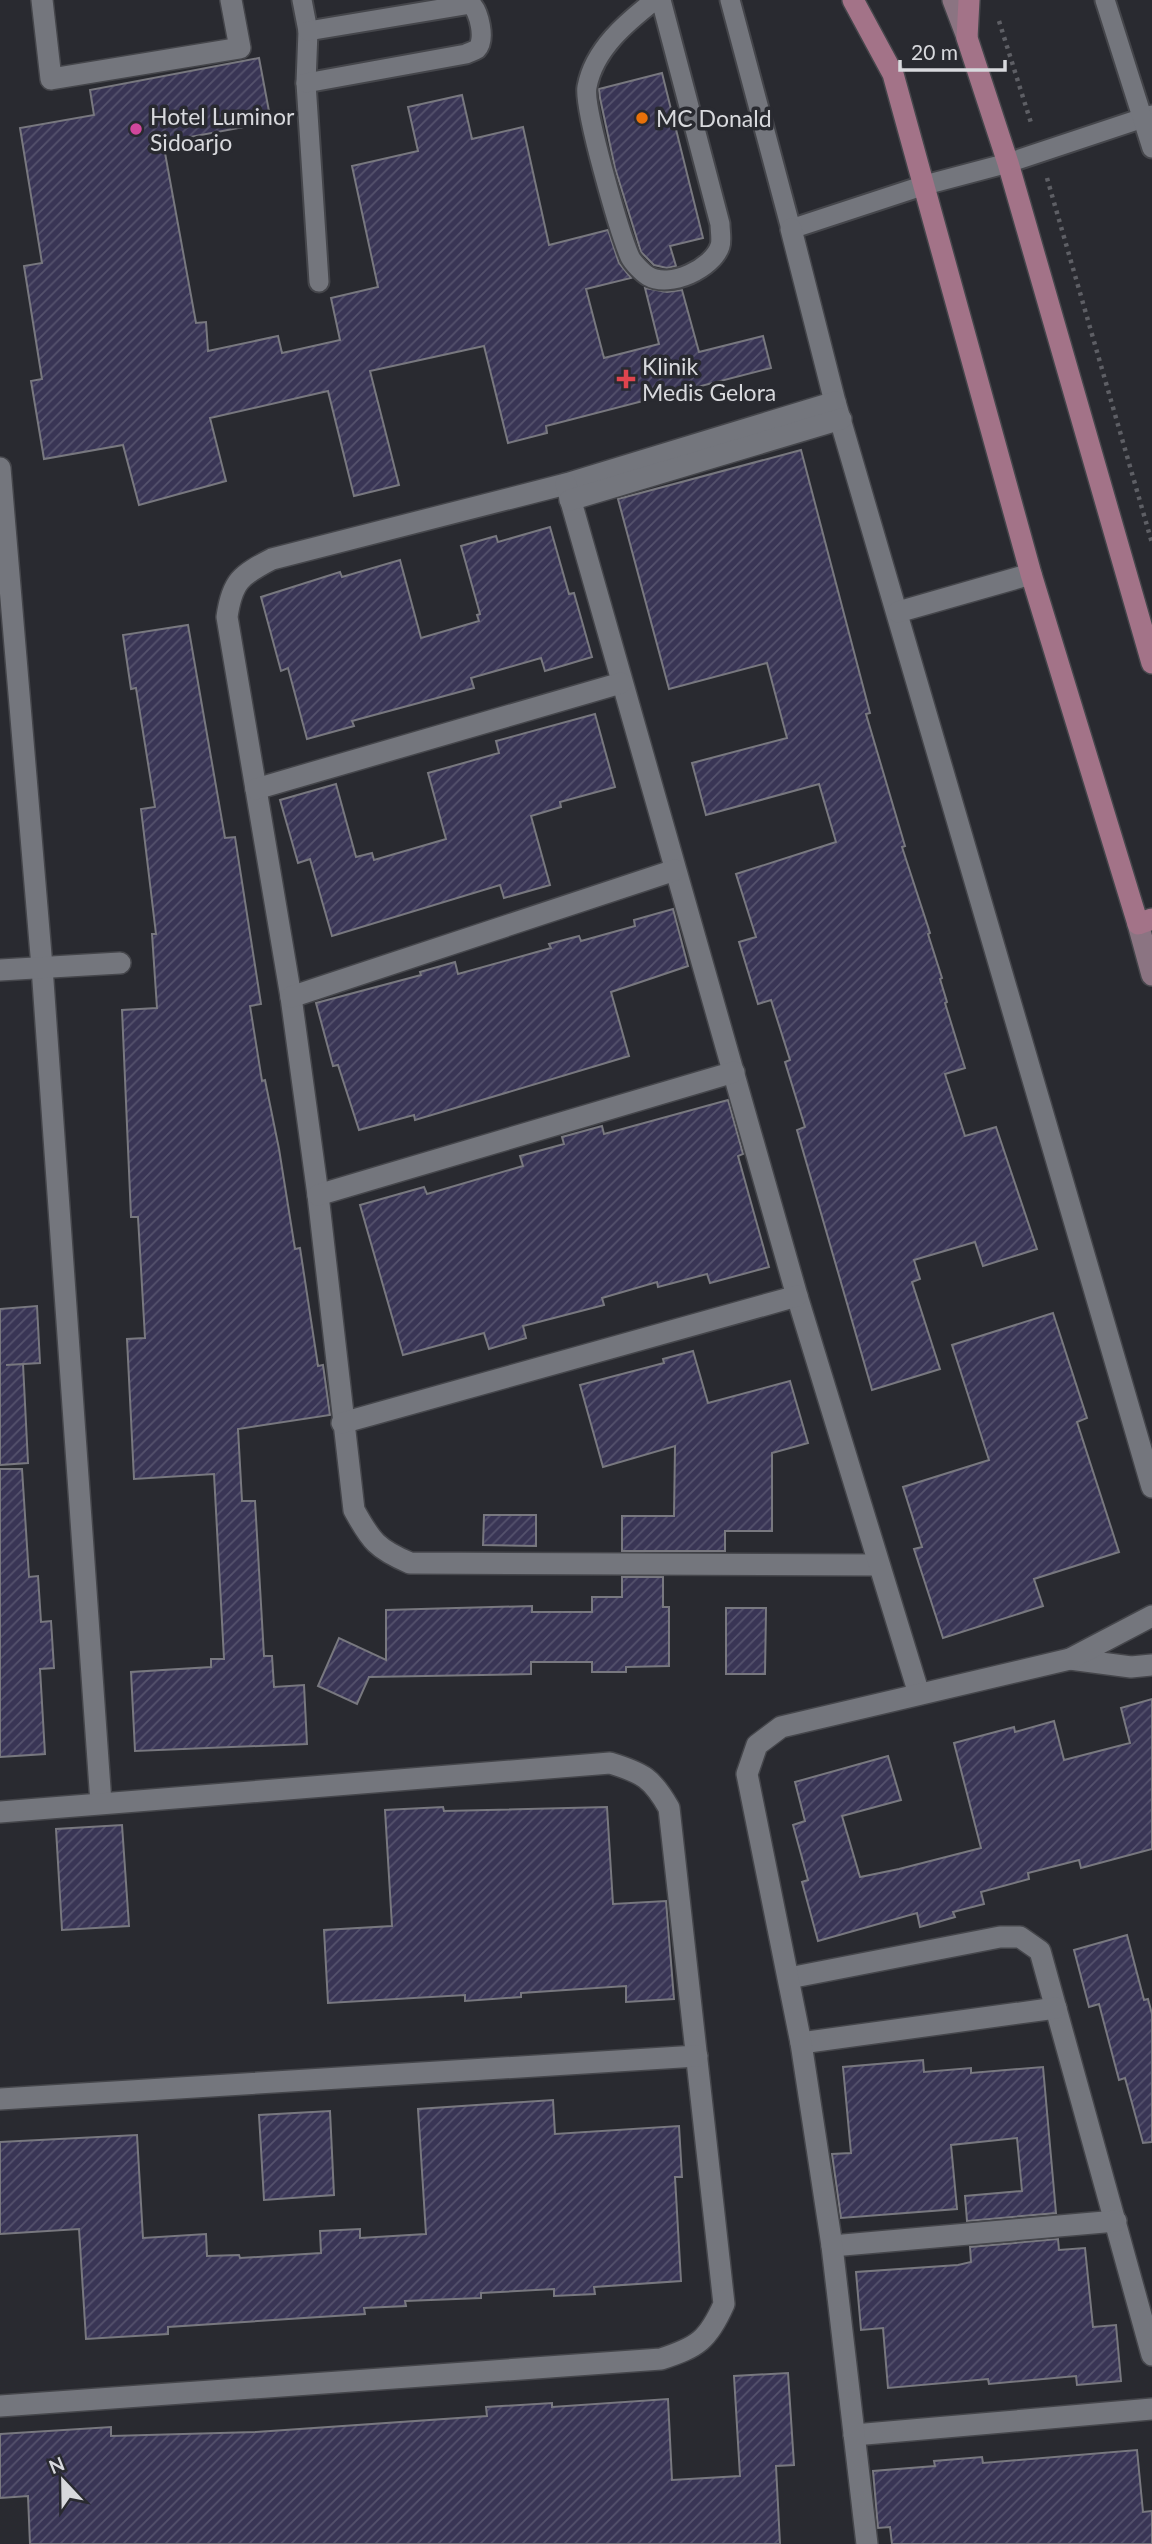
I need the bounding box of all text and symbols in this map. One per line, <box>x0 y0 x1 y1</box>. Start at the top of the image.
scale bar <box>900 28 1005 72</box>
text: 20 m <box>911 39 958 64</box>
place label: Hotel Luminor Sidoarjo <box>150 102 295 156</box>
place label: MC Donald <box>656 104 772 132</box>
marker: MC Donald <box>634 110 650 126</box>
marker: Hotel Luminor Sidoarjo <box>128 121 144 137</box>
place label: Klinik Medis Gelora <box>642 352 776 406</box>
marker: Klinik Medis Gelora <box>616 369 636 389</box>
north arrow <box>28 2446 98 2516</box>
text: N <box>45 2451 68 2478</box>

